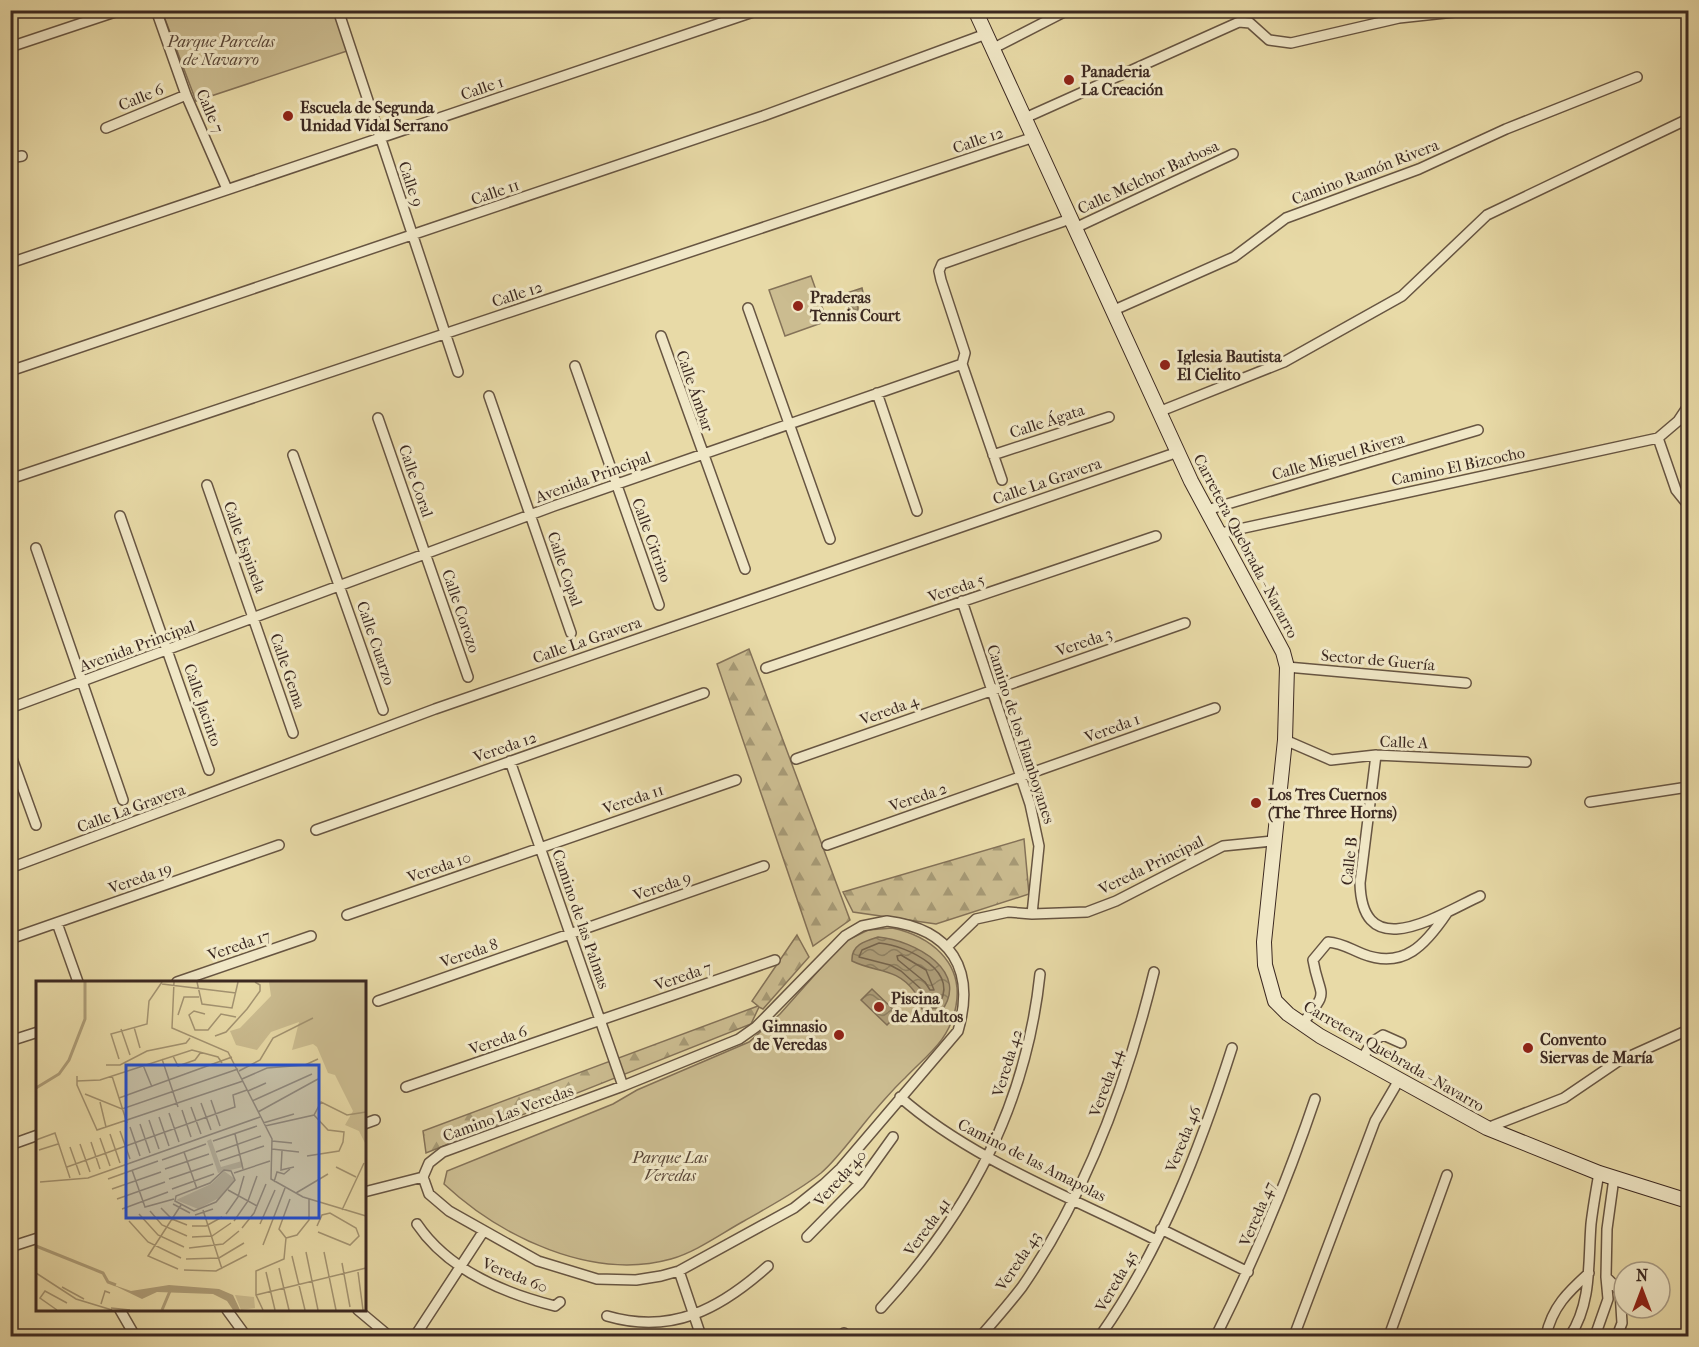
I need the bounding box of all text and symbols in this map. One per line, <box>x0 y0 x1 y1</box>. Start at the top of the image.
park label: Parque Parcelas de Navarro <box>166 32 276 69</box>
place label: Panaderia La Creación <box>1081 62 1164 99</box>
street label: Calle 1 <box>458 72 506 104</box>
marker: Panaderia La Creación <box>1062 73 1076 87</box>
street label: Calle 6 <box>116 79 167 115</box>
street label: Calle 7 <box>192 86 228 136</box>
place label: Escuela de Segunda Unidad Vidal Serrano <box>299 98 448 135</box>
marker: Escuela de Segunda Unidad Vidal Serrano <box>281 109 295 123</box>
street label: Calle 12 <box>950 123 1006 157</box>
street label: Camino Ramón Rivera <box>1289 135 1442 209</box>
street label: Calle Melchor Barbosa <box>1074 136 1222 218</box>
street label: Calle 9 <box>394 159 428 209</box>
street label: Calle 11 <box>468 175 522 209</box>
street label: Calle 12 <box>489 277 545 311</box>
place label: Praderas Tennis Court <box>809 288 901 325</box>
marker: Praderas Tennis Court <box>791 299 805 313</box>
place label: Iglesia Bautista El Cielito <box>1177 347 1282 384</box>
street label: Calle Ámbar <box>672 348 719 434</box>
marker: Iglesia Bautista El Cielito <box>1158 358 1172 372</box>
street label: Calle Ágata <box>1007 399 1087 442</box>
street label: Calle Miguel Rivera <box>1270 428 1407 484</box>
street label: Calle Coral <box>395 442 437 520</box>
street label: Camino El Bizcocho <box>1390 443 1526 489</box>
street label: Avenida Principal <box>532 447 654 507</box>
street label: Carretera Quebrada - Navarro <box>1189 451 1303 641</box>
street label: Calle La Gravera <box>990 453 1104 509</box>
street label: Calle Citrino <box>628 495 676 585</box>
street label: Calle Espinela <box>220 499 271 596</box>
street label: Calle Copal <box>543 529 587 609</box>
street label: Calle Corozo <box>438 567 484 655</box>
street label: Vereda 5 <box>924 569 987 607</box>
street label: Calle Cuarzo <box>353 599 399 687</box>
street label: Calle La Gravera <box>530 612 644 668</box>
street label: Avenida Principal <box>76 616 198 676</box>
street label: Vereda 3 <box>1052 624 1115 661</box>
street label: Calle Gema <box>266 631 310 712</box>
street label: Camino de los Flamboyanes <box>983 642 1059 826</box>
street label: Sector de Guería <box>1320 646 1436 675</box>
street label: Calle Jacinto <box>180 661 226 749</box>
street label: Vereda 4 <box>856 690 921 730</box>
street label: Vereda 1 <box>1081 709 1142 747</box>
street label: Vereda 12 <box>470 727 539 767</box>
street label: Calle A <box>1379 732 1429 752</box>
street label: Vereda 2 <box>886 778 949 816</box>
street label: Calle La Gravera <box>74 779 188 836</box>
street label: Vereda 11 <box>599 780 666 819</box>
place label: Los Tres Cuernos (The Three Horns) <box>1268 785 1397 823</box>
marker: Los Tres Cuernos (The Three Horns) <box>1249 796 1263 810</box>
street label: Vereda Principal <box>1095 831 1207 899</box>
street label: Calle B <box>1337 836 1361 886</box>
street label: Vereda 10 <box>404 847 473 887</box>
street label: Camino de las Palmas <box>548 847 614 991</box>
street label: Vereda 19 <box>105 858 174 898</box>
street label: Vereda 9 <box>630 867 693 905</box>
street label: Vereda 17 <box>204 925 273 965</box>
street label: Vereda 8 <box>437 934 500 972</box>
street label: Vereda 7 <box>651 957 714 995</box>
inset map <box>36 981 366 1311</box>
place label: Piscina de Adultos <box>891 989 963 1026</box>
street label: Carretera Quebrada - Navarro <box>1300 996 1488 1116</box>
marker: Piscina de Adultos <box>872 1000 886 1014</box>
place label: Gimnasio de Veredas <box>753 1017 827 1054</box>
street label: Vereda 6 <box>465 1021 530 1059</box>
street label: Vereda 42 <box>987 1027 1026 1100</box>
marker: Gimnasio de Veredas <box>832 1028 846 1042</box>
place label: Convento Siervas de María <box>1540 1030 1654 1067</box>
marker: Convento Siervas de María <box>1521 1041 1535 1055</box>
street label: Vereda 44 <box>1085 1046 1127 1120</box>
street label: Camino Las Veredas <box>440 1081 576 1145</box>
street label: Vereda 46 <box>1161 1103 1205 1176</box>
street label: Camino de las Amapolas <box>955 1114 1109 1206</box>
street label: Vereda 40 <box>809 1146 870 1211</box>
park label: Parque Las Veredas <box>631 1148 709 1185</box>
street label: Vereda 47 <box>1235 1179 1279 1250</box>
street label: Vereda 41 <box>899 1194 954 1260</box>
street label: Vereda 43 <box>991 1228 1045 1295</box>
street label: Vereda 45 <box>1090 1247 1141 1316</box>
street label: Vereda 60 <box>478 1253 551 1297</box>
north arrow <box>1612 1260 1672 1320</box>
text: N <box>1636 1266 1649 1285</box>

